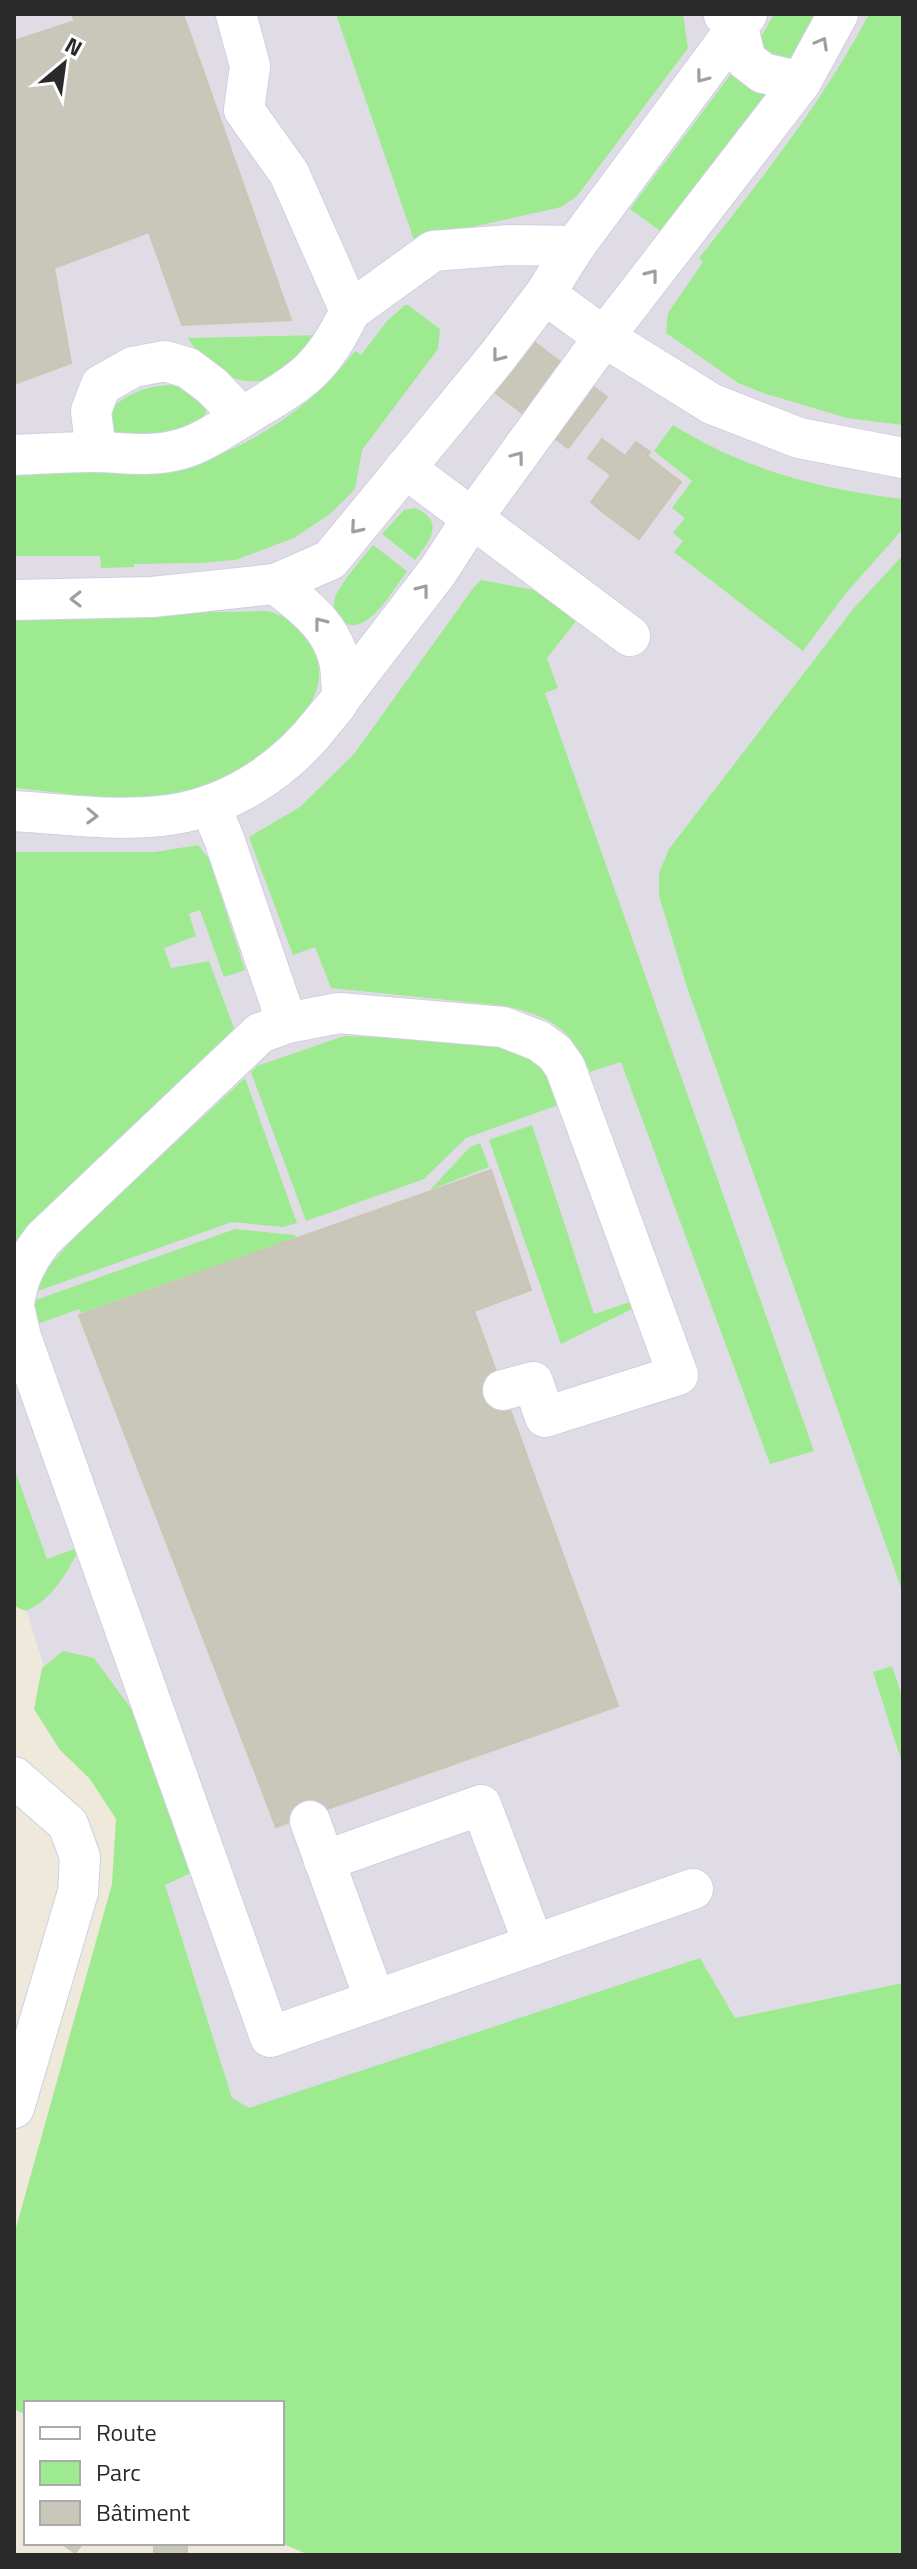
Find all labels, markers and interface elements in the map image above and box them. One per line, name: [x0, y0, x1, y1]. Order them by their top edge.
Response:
north arrow: [24, 24, 104, 104]
text: N: [59, 28, 89, 65]
one-way arrow: [813, 37, 828, 52]
one-way arrow: [697, 69, 711, 83]
one-way arrow: [642, 270, 657, 284]
one-way arrow: [493, 347, 507, 362]
one-way arrow: [508, 451, 523, 466]
one-way arrow: [351, 519, 366, 533]
one-way arrow: [414, 584, 428, 599]
one-way arrow: [69, 590, 82, 608]
one-way arrow: [315, 617, 329, 632]
one-way arrow: [86, 807, 99, 824]
legend: [24, 2401, 284, 2545]
text: Route: [96, 2414, 157, 2450]
text: Parc: [96, 2454, 141, 2490]
text: Bâtiment: [96, 2494, 190, 2530]

